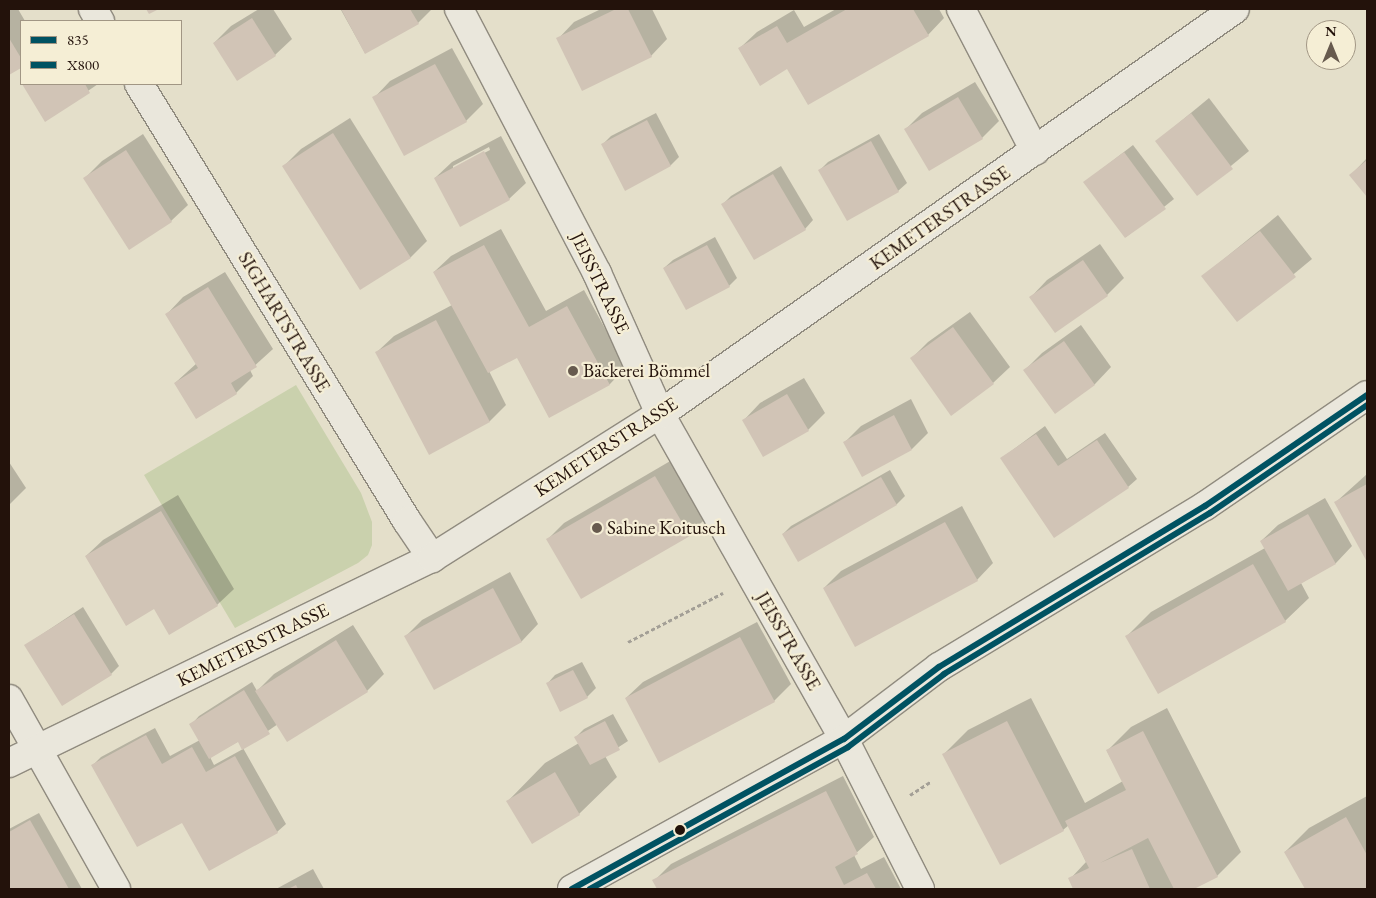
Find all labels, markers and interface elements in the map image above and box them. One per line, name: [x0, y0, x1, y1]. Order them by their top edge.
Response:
legend: [20, 20, 182, 85]
north arrow: [1306, 20, 1356, 70]
text: N: [1325, 22, 1337, 40]
text: 835: [67, 30, 89, 49]
text: X800: [67, 55, 99, 74]
street label: KEMETERSTRASSE: [866, 161, 1014, 275]
street label: JEISSTRASSE: [566, 229, 634, 337]
street label: SIGHARTSTRASSE: [233, 248, 335, 396]
place label: Bäckerei Bömmel: [583, 360, 710, 382]
marker: Bäckerei Bömmel: [567, 365, 579, 377]
street label: KEMETERSTRASSE: [530, 392, 682, 502]
place label: Sabine Koitusch: [607, 517, 726, 539]
marker: Sabine Koitusch: [591, 522, 603, 534]
street label: JEISSTRASSE: [751, 588, 825, 694]
street label: KEMETERSTRASSE: [173, 598, 333, 692]
unlabelled marker: [675, 825, 685, 835]

